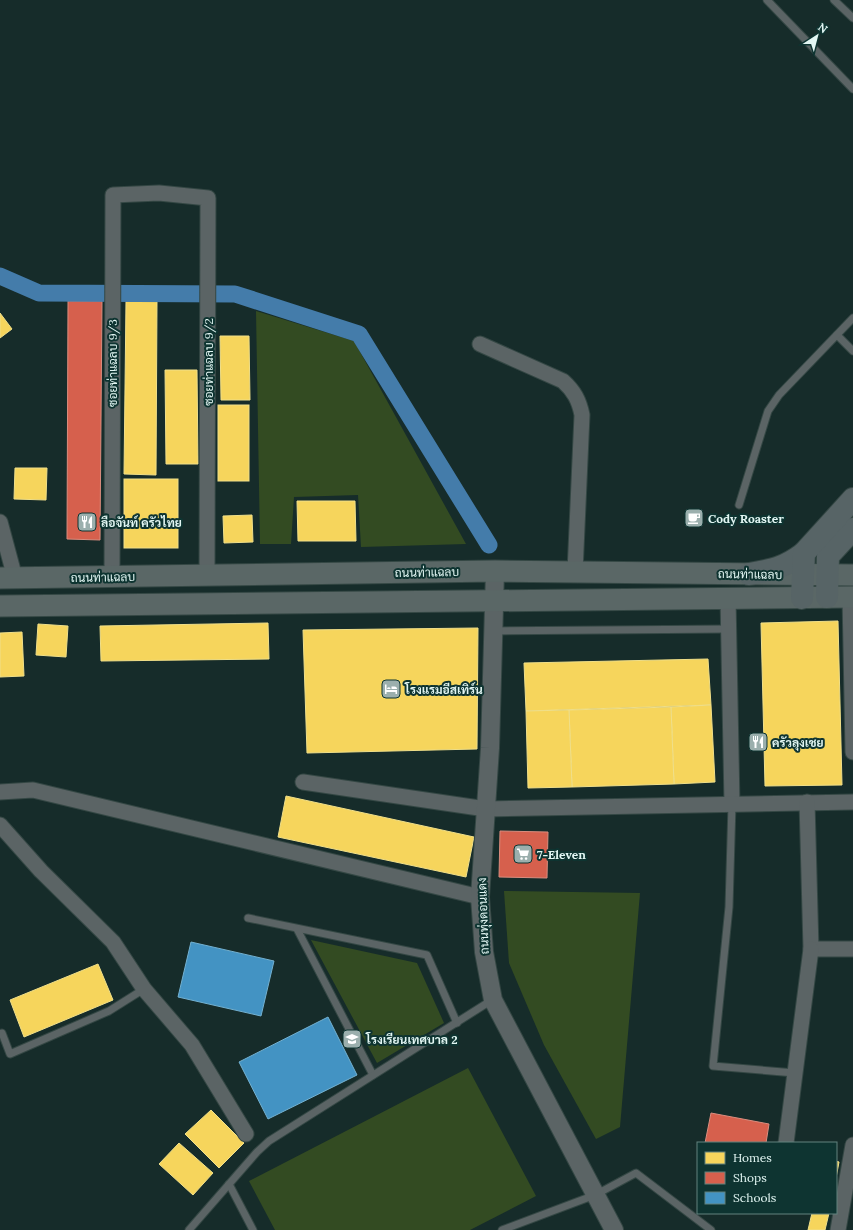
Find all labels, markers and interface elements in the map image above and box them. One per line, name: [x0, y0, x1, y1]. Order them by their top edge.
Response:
north arrow: [797, 16, 837, 56]
text: N: [815, 20, 831, 36]
street label: ซอยท่าแฉลบ 9/2: [201, 318, 217, 406]
street label: ซอยท่าแฉลบ 9/3: [105, 319, 121, 407]
cafe icon: Cody Roaster: [683, 507, 705, 529]
restaurant icon: ลือจันท์ ครัวไทย: [76, 511, 98, 533]
place label: Cody Roaster: [708, 511, 784, 526]
place label: ลือจันท์ ครัวไทย: [101, 515, 182, 530]
street label: ถนนท่าแฉลบ: [395, 564, 459, 580]
street label: ถนนท่าแฉลบ: [718, 566, 782, 582]
street label: ถนนท่าแฉลบ: [71, 569, 135, 585]
hotel icon: โรงแรมอีสเทิร์น: [380, 678, 402, 700]
place label: โรงแรมอีสเทิร์น: [404, 682, 483, 697]
restaurant icon: ครัวลุงเชย: [747, 731, 769, 753]
place label: ครัวลุงเชย: [772, 735, 824, 751]
supermarket icon: 7-Eleven: [512, 843, 534, 865]
place label: 7-Eleven: [537, 847, 586, 862]
street label: ถนนทุ่งดอนแดง: [474, 877, 494, 955]
school or university icon: โรงเรียนเทศบาล 2: [341, 1028, 363, 1050]
place label: โรงเรียนเทศบาล 2: [365, 1032, 458, 1047]
legend: [697, 1142, 837, 1214]
text: Homes: [733, 1150, 772, 1165]
text: Shops: [733, 1170, 767, 1185]
text: Schools: [733, 1190, 777, 1205]

